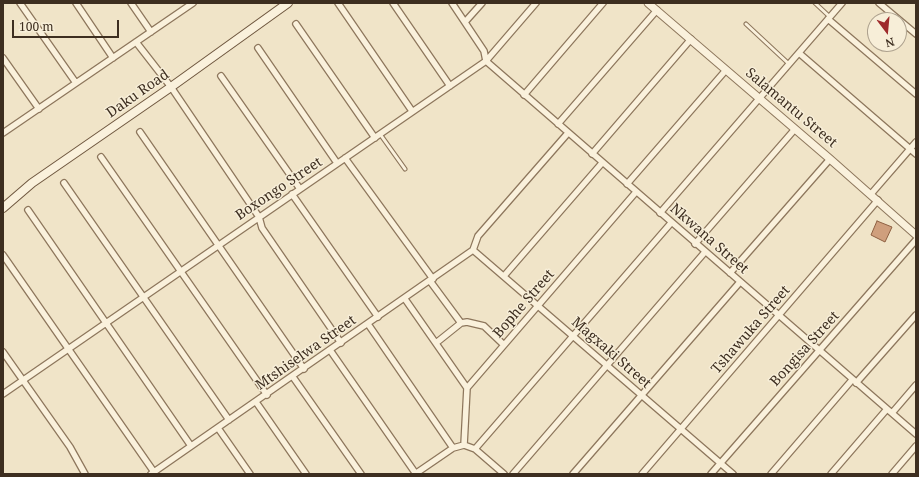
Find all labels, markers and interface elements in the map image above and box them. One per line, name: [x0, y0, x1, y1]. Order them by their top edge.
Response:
scale bar: [14, 12, 121, 38]
north arrow: [867, 12, 907, 52]
text: 100 m: [19, 18, 54, 35]
text: N: [884, 35, 896, 51]
street label: Salamantu Street: [742, 65, 840, 151]
street label: Daku Road: [103, 66, 173, 122]
street label: Boxongo Street: [233, 154, 325, 224]
street label: Nkwana Street: [666, 200, 752, 278]
street label: Bophe Street: [490, 266, 558, 342]
street label: Tshawuka Street: [708, 282, 794, 378]
street label: Bongisa Street: [767, 308, 843, 390]
street label: Mtshiselwa Street: [253, 312, 359, 394]
street label: Magxaki Street: [568, 314, 654, 392]

